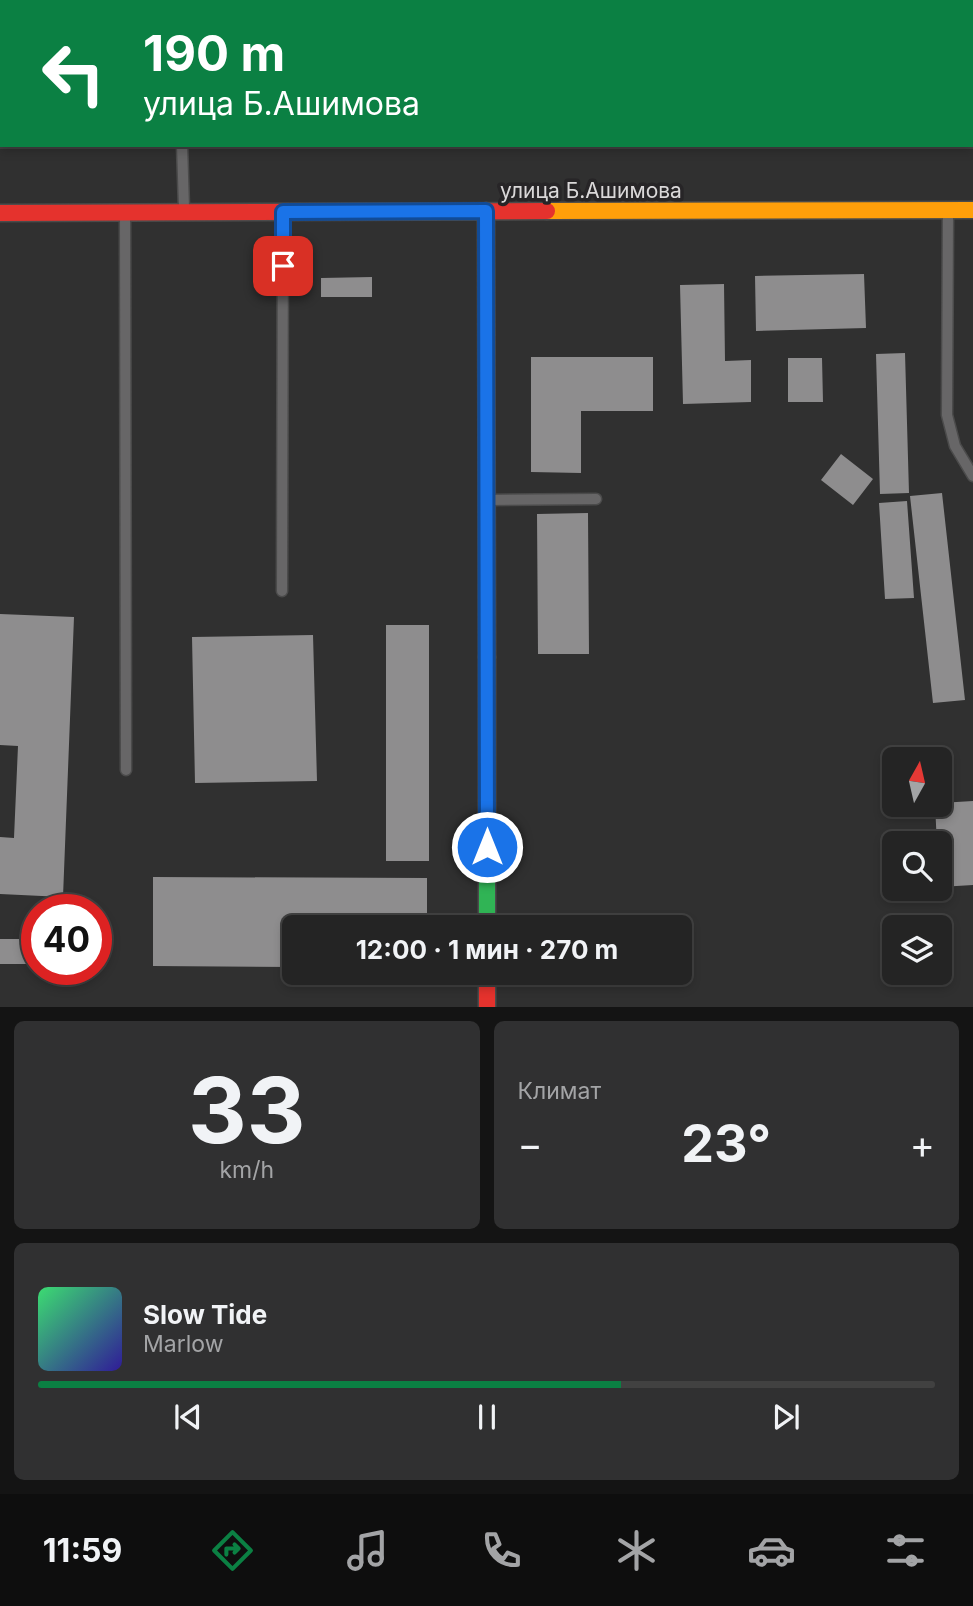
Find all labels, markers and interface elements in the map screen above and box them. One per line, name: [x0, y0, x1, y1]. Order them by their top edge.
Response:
text: 190 m: [143, 24, 285, 83]
icon: left: [28, 28, 119, 119]
text: улица Б.Ашимова: [143, 84, 420, 123]
street label: улица Б.Ашимова: [500, 178, 682, 203]
pin: [253, 236, 313, 296]
icon: arrive: [264, 247, 302, 285]
north arrow: [882, 747, 952, 817]
map controls: [882, 747, 952, 985]
position arrow: [450, 810, 524, 884]
button: search: [882, 831, 952, 901]
speed limit sign: 40: [21, 894, 112, 985]
button: layers: [882, 915, 952, 985]
text: 12:00 · 1 мин · 270 m: [356, 934, 618, 965]
text: 33: [188, 1055, 305, 1165]
text: Климат: [518, 1077, 601, 1105]
text: 23°: [681, 1112, 771, 1175]
text: −: [518, 1121, 543, 1167]
text: +: [910, 1121, 935, 1167]
text: km/h: [219, 1156, 274, 1184]
text: Slow Tide: [143, 1299, 267, 1330]
text: Marlow: [143, 1330, 223, 1358]
icon: previous: [169, 1398, 207, 1436]
icon: pause: [468, 1398, 506, 1436]
icon: next: [767, 1398, 805, 1436]
icon: directions: [208, 1526, 257, 1575]
icon: music: [343, 1526, 392, 1575]
icon: phone: [477, 1526, 526, 1575]
icon: climate: [612, 1526, 661, 1575]
icon: car: [747, 1526, 796, 1575]
icon: filters: [881, 1526, 930, 1575]
text: 11:59: [43, 1531, 122, 1570]

